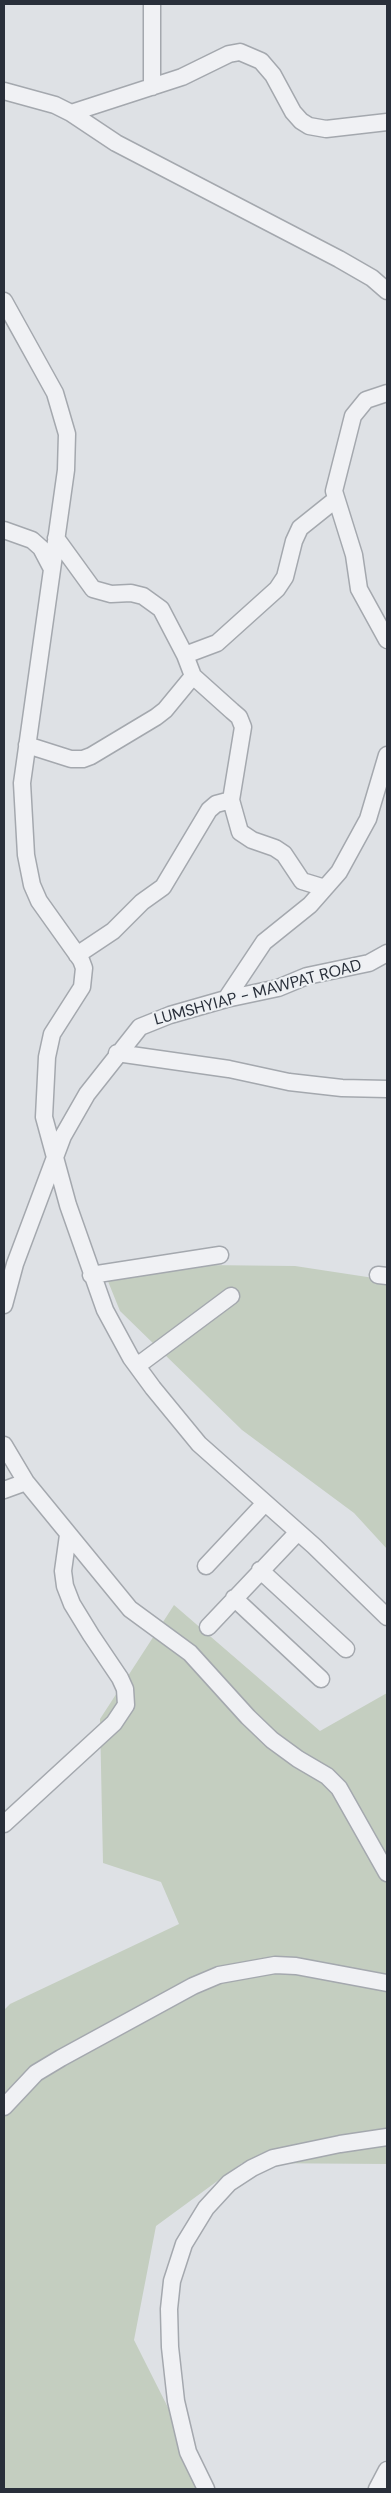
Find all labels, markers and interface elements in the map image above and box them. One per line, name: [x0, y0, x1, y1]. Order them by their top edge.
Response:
street label: LUMSHYIAP - MAWPAT ROAD: [152, 956, 364, 1030]

